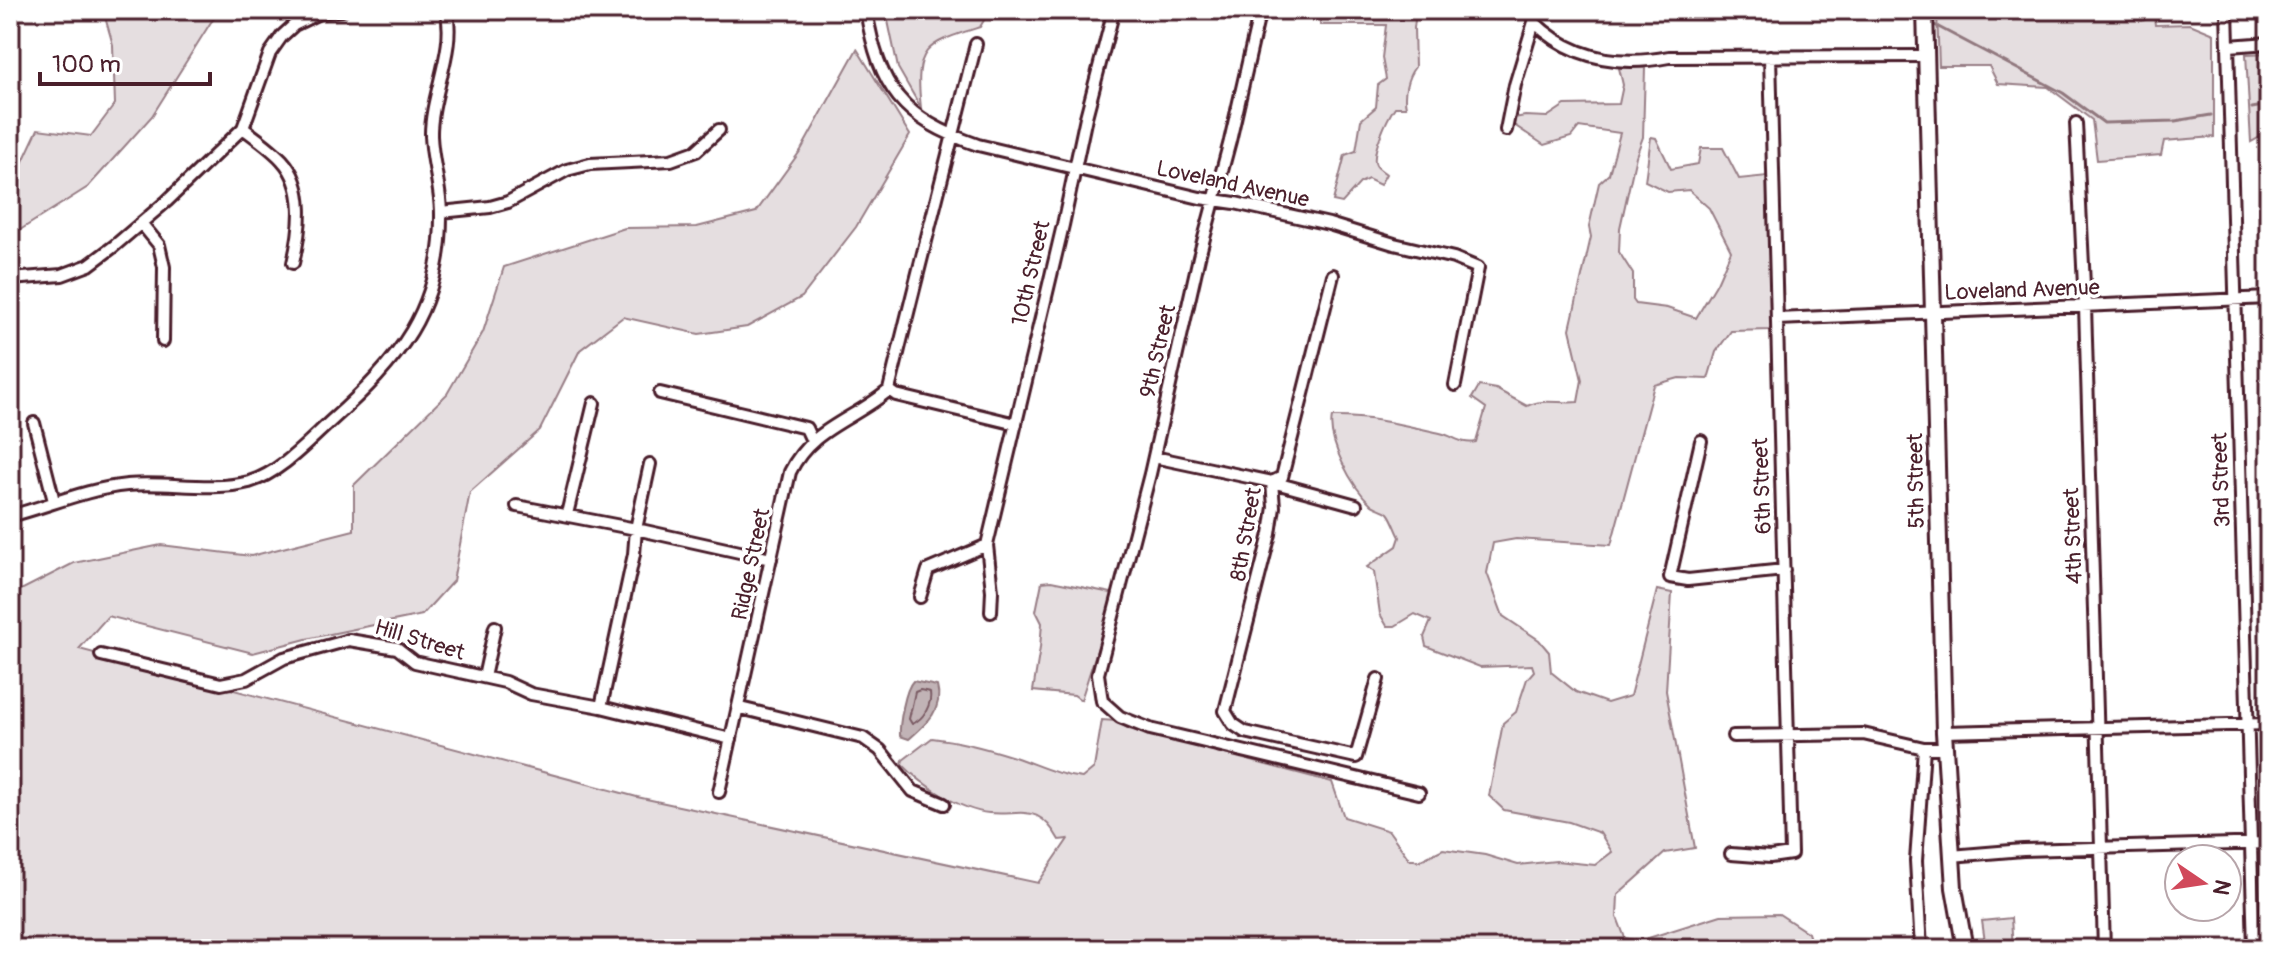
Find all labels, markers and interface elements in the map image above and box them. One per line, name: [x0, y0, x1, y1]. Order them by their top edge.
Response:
scale bar: [40, 36, 210, 86]
text: 100 m: [52, 50, 121, 79]
street label: Loveland Avenue: [1154, 154, 1312, 214]
street label: 10th Street: [1005, 218, 1057, 329]
street label: Loveland Avenue: [1944, 273, 2100, 307]
street label: 9th Street: [1134, 302, 1182, 401]
street label: 3rd Street: [2205, 432, 2237, 528]
street label: 5th Street: [1901, 433, 1931, 529]
street label: 6th Street: [1746, 437, 1778, 535]
street label: 8th Street: [1224, 485, 1268, 583]
street label: 4th Street: [2057, 487, 2089, 585]
street label: Ridge Street: [725, 506, 777, 623]
street label: Hill Street: [371, 613, 468, 667]
north arrow: [2163, 843, 2243, 923]
text: N: [2206, 877, 2237, 898]

